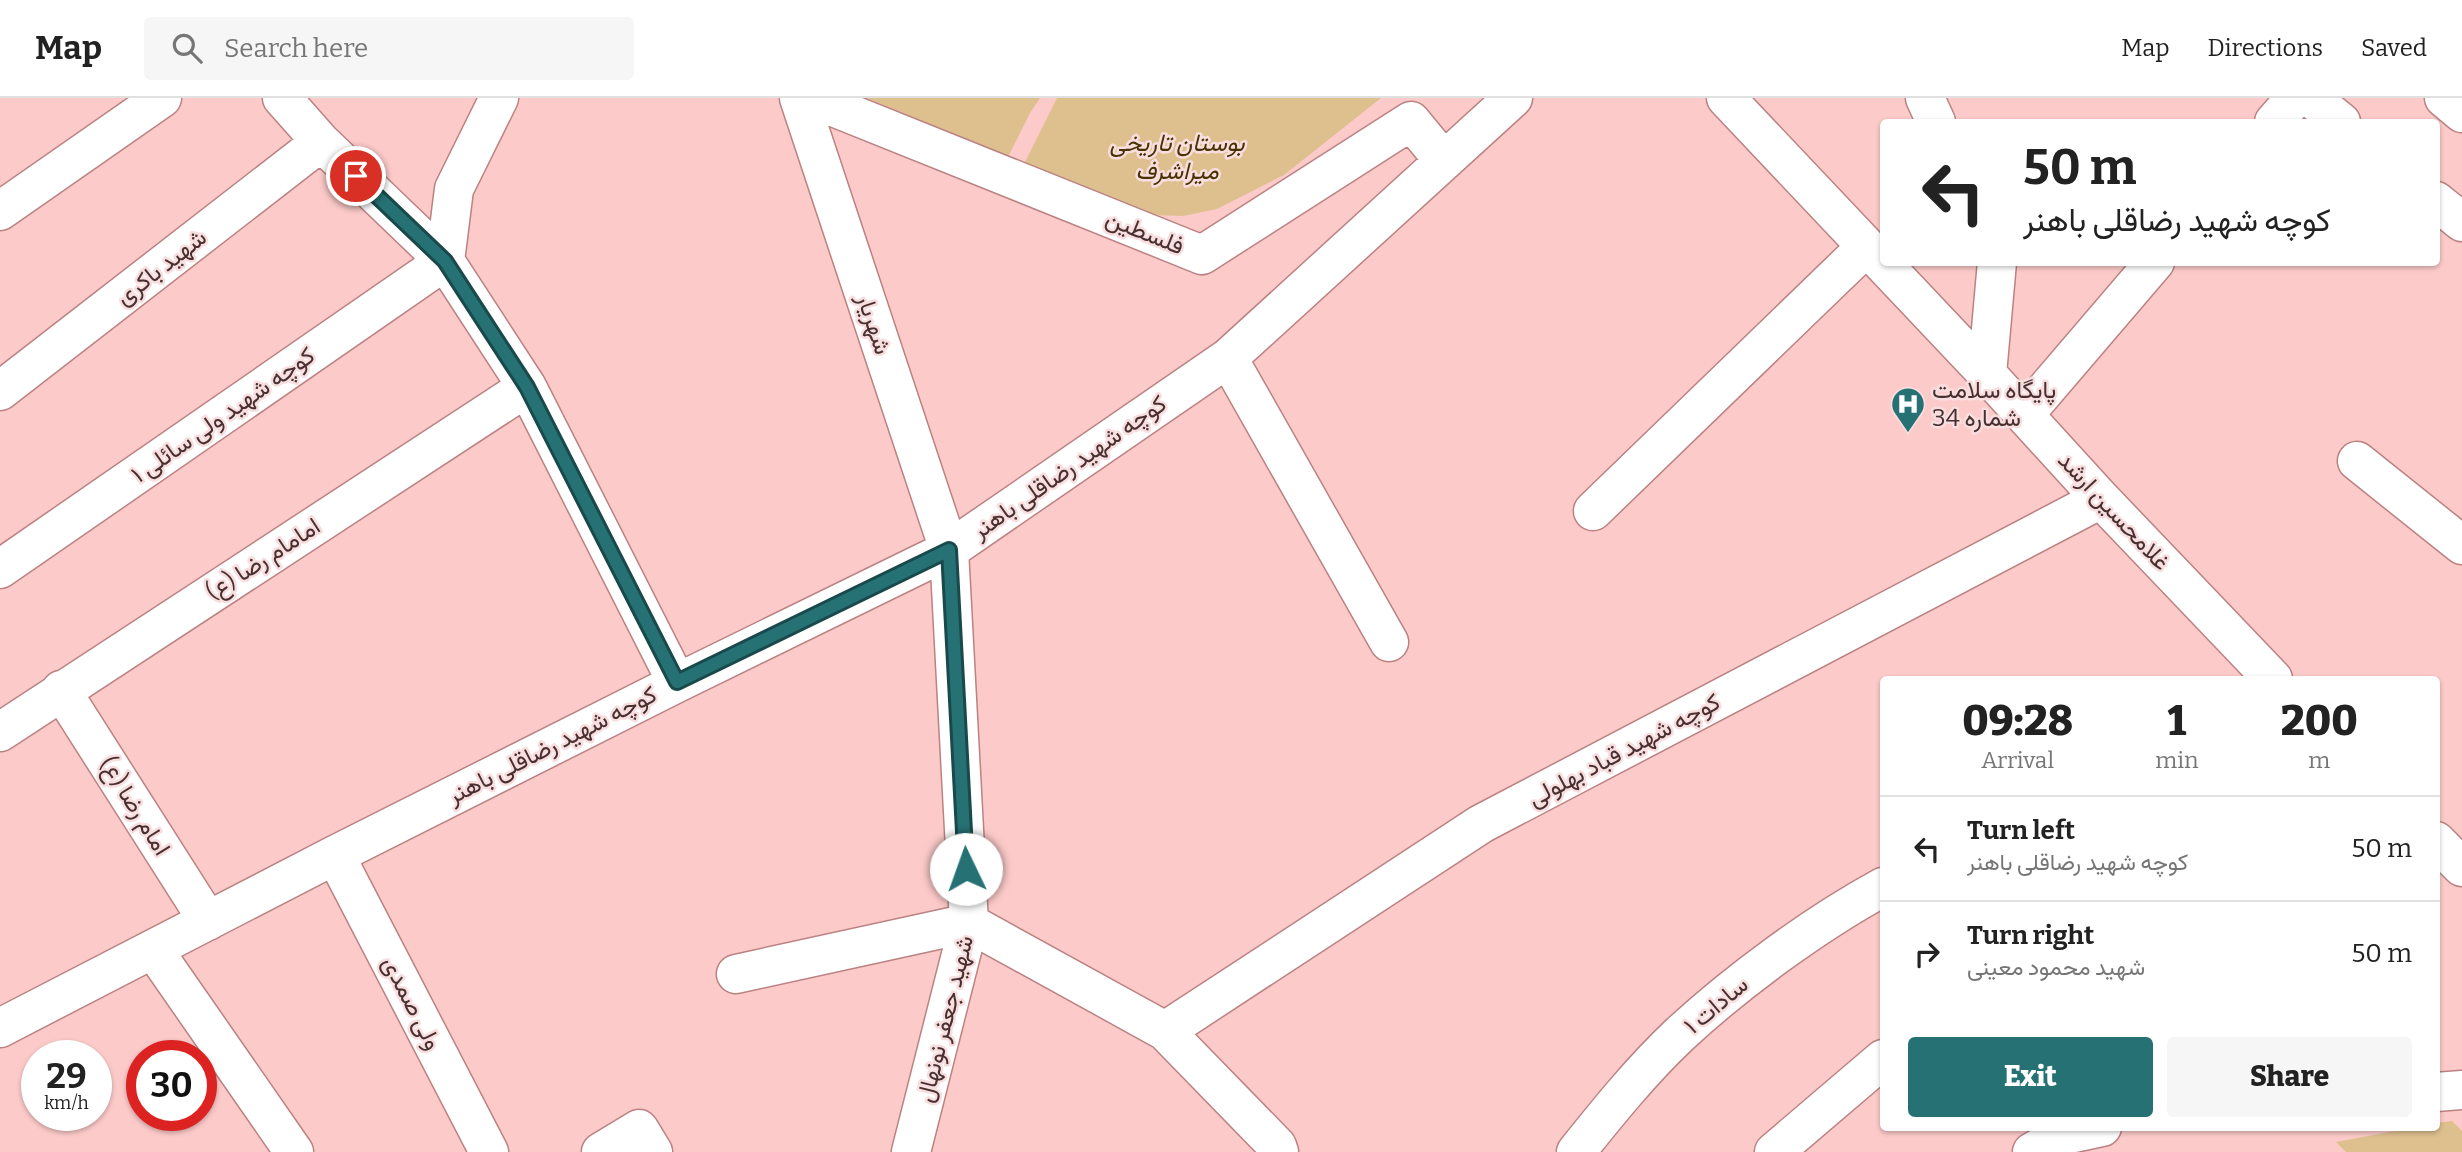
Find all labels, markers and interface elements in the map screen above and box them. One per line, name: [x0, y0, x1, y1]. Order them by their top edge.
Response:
search box: [144, 17, 634, 80]
text: Map: [35, 28, 102, 68]
icon: search: [168, 29, 206, 67]
text: Search here: [224, 33, 368, 64]
text: Map: [2121, 34, 2170, 62]
text: Directions: [2208, 34, 2323, 62]
text: Saved: [2361, 34, 2427, 62]
park label: بوستان تاریخی میراشرف: [1110, 129, 1245, 186]
text: 50 m: [2023, 138, 2136, 197]
pin: [326, 146, 386, 206]
icon: left: [1908, 147, 1999, 238]
icon: arrive: [337, 157, 375, 195]
text: کوچه شهید رضاقلی باهنر: [2023, 201, 2331, 239]
street label: فلسطین: [1102, 204, 1188, 260]
street label: شهید باکری: [110, 223, 213, 312]
street label: شهریار: [850, 289, 897, 358]
street label: کوچه شهید ولی سائلی ۱: [126, 341, 321, 490]
place label: پایگاه سلامت شماره 34: [1932, 376, 2056, 433]
hospital icon: پایگاه سلامت شماره 34: [1889, 385, 1927, 434]
street label: کوچه شهید رضاقلی باهنر: [966, 389, 1173, 547]
street label: غلامحسین ارشد: [2051, 446, 2176, 577]
street label: امامام رضا (ع): [201, 512, 326, 608]
street label: کوچه شهید رضاقلی باهنر: [442, 680, 662, 812]
street label: کوچه شهید قباد بهلولی: [1523, 688, 1726, 814]
text: 09:28: [1962, 696, 2073, 746]
text: 1: [2168, 696, 2186, 746]
text: 200: [2281, 696, 2358, 746]
text: Arrival: [1981, 746, 2054, 774]
text: min: [2155, 746, 2199, 774]
text: m: [2308, 746, 2330, 774]
street label: امام رضا (ع): [92, 752, 176, 861]
text: Turn left: [1967, 815, 2075, 846]
icon: left: [1908, 830, 1946, 868]
position arrow: [929, 832, 1003, 906]
text: 50 m: [2351, 833, 2412, 864]
text: کوچه شهید رضاقلی باهنر: [1967, 848, 2188, 876]
text: Turn right: [1967, 920, 2094, 951]
street label: شهید جعفر نونهال: [911, 933, 980, 1106]
icon: right: [1908, 935, 1946, 973]
text: 50 m: [2351, 938, 2412, 969]
street label: ولی صمدی: [376, 951, 448, 1055]
text: شهید محمود معینی: [1967, 953, 2145, 981]
street label: سادات ۱: [1678, 970, 1754, 1040]
button: Exit: [1908, 1037, 2153, 1117]
button: Share: [2167, 1037, 2412, 1117]
speed limit sign: 30: [126, 1040, 217, 1131]
text: 29: [46, 1055, 87, 1097]
text: km/h: [44, 1092, 89, 1114]

